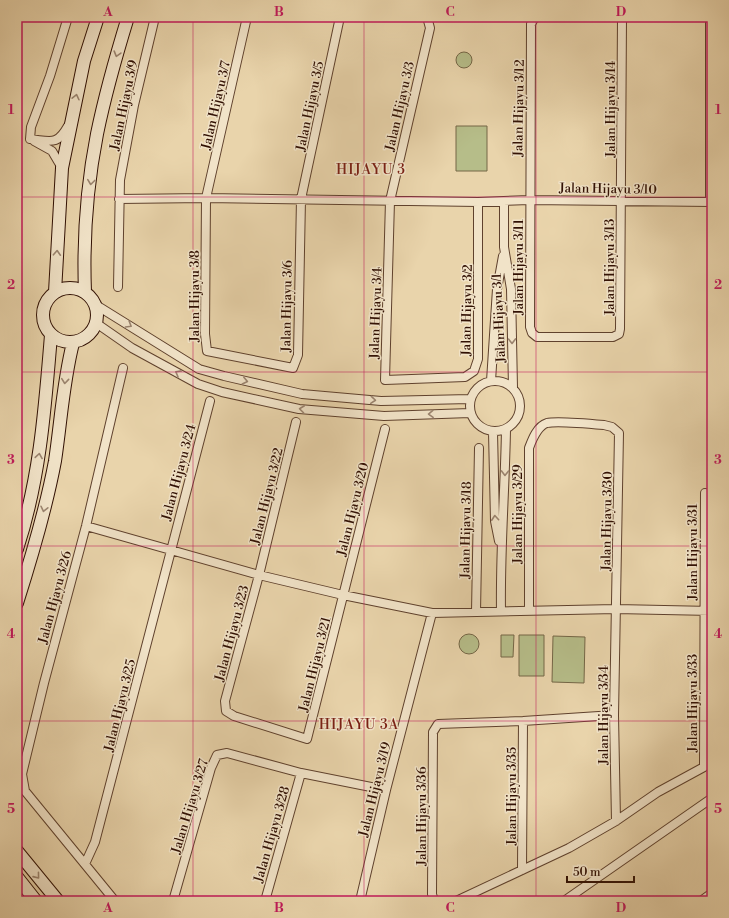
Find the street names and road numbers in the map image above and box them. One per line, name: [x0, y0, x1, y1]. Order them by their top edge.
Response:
street label: Jalan Hijayu 3/9: [106, 58, 141, 153]
street label: Jalan Hijayu 3/7: [198, 59, 234, 152]
street label: Jalan Hijayu 3/12: [510, 59, 528, 158]
street label: Jalan Hijayu 3/5: [292, 60, 327, 154]
street label: Jalan Hijayu 3/3: [382, 60, 418, 154]
street label: Jalan Hijayu 3/14: [603, 60, 619, 159]
street label: Jalan Hijayu 3/10: [558, 180, 657, 198]
street label: Jalan Hijayu 3/11: [511, 219, 527, 316]
street label: Jalan Hijayu 3/13: [602, 219, 618, 316]
street label: Jalan Hijayu 3/8: [187, 250, 203, 343]
street label: Jalan Hijayu 3/6: [278, 260, 296, 353]
street label: Jalan Hijayu 3/2: [458, 264, 476, 357]
street label: Jalan Hijayu 3/4: [366, 267, 386, 360]
street label: Jalan Hijayu 3/1: [489, 272, 509, 364]
street label: Jalan Hijayu 3/24: [158, 422, 200, 523]
street label: Jalan Hijayu 3/22: [247, 446, 287, 547]
street label: Jalan Hjayu 3/20: [333, 460, 372, 559]
street label: Jalan Hijayu 3/29: [510, 464, 526, 565]
street label: Jalan Hijayu 3/30: [598, 471, 616, 572]
street label: Jalan Hijayu 3/18: [457, 481, 475, 580]
street label: Jalan Hijayu 3/31: [685, 503, 701, 601]
street label: Jalan Hjayu 3/26: [35, 549, 75, 646]
street label: Jalan Hijayu 3/23: [211, 583, 252, 684]
street label: Jalan Hijayu 3/21: [295, 615, 335, 714]
street label: Jalan Hijayu 3/33: [685, 654, 701, 753]
street label: Jalan Hjayu 3/25: [101, 657, 139, 754]
street label: Jalan Hijayu 3/34: [596, 665, 612, 766]
street label: Jalan Hijayu 3/19: [355, 740, 395, 839]
street label: Jalan Hijayu 3/35: [504, 747, 520, 846]
street label: Jalan Hijayu 3/27: [168, 757, 212, 857]
street label: Jalan Hijayu 3/36: [414, 766, 430, 867]
street label: Jalan Hijayu 3/28: [250, 784, 293, 885]

